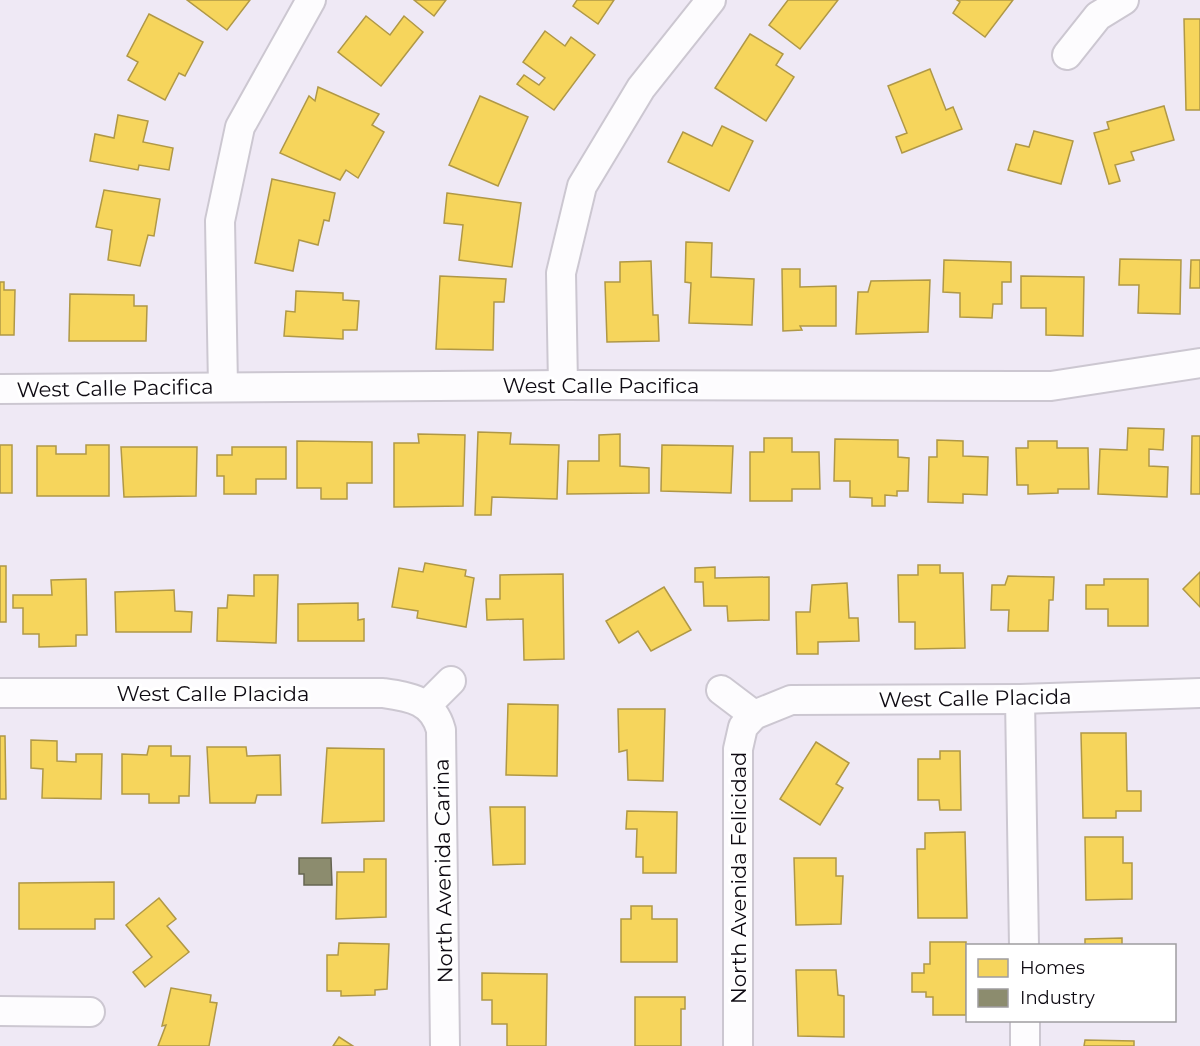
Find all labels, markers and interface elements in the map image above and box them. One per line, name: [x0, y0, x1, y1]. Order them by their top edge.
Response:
street label: West Calle Pacifica: [502, 373, 700, 398]
street label: West Calle Pacifica: [16, 374, 214, 402]
street label: West Calle Placida: [117, 681, 309, 706]
street label: West Calle Placida: [878, 684, 1072, 712]
street label: North Avenida Felicidad: [726, 752, 751, 1004]
street label: North Avenida Carina: [429, 758, 457, 984]
legend: [966, 944, 1176, 1022]
text: Homes: [1020, 957, 1085, 979]
text: Industry: [1020, 987, 1095, 1009]

